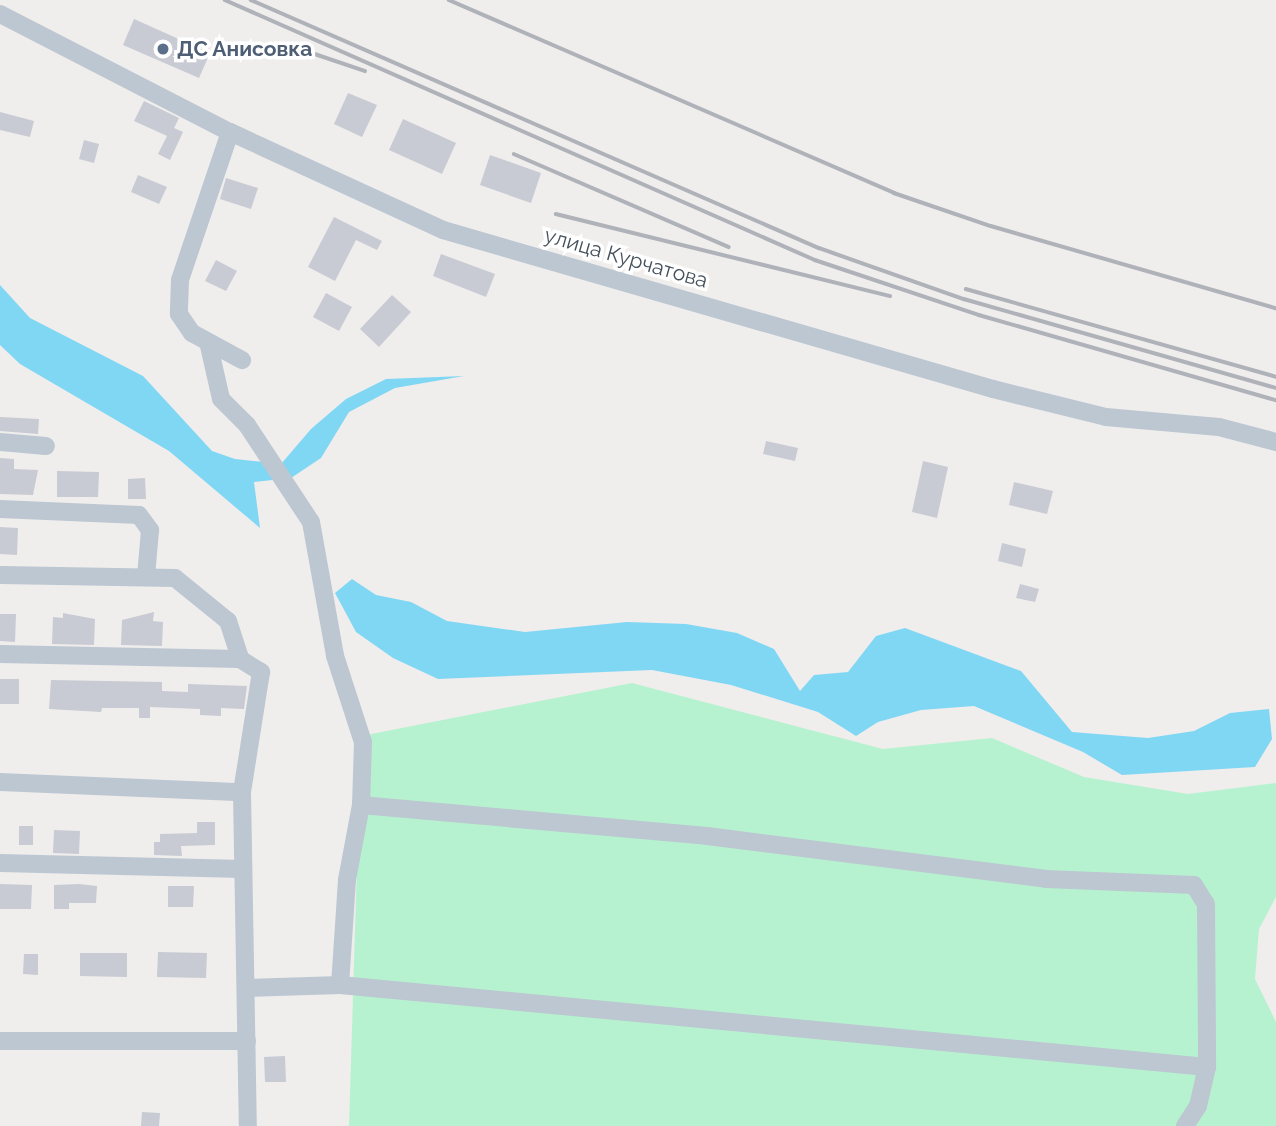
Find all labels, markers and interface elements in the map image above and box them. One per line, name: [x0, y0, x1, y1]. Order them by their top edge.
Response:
place label: ДС Анисовка: [177, 36, 313, 62]
marker: ДС Анисовка: [155, 41, 171, 57]
street label: улица Курчатова: [541, 223, 711, 293]

